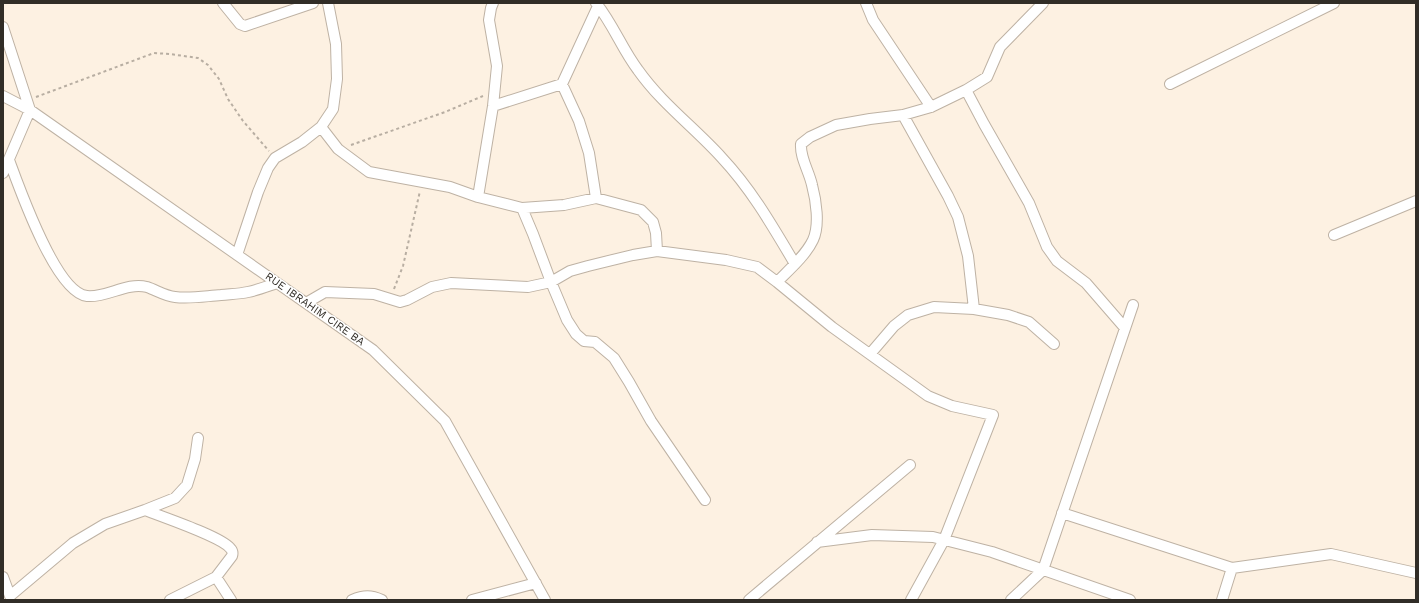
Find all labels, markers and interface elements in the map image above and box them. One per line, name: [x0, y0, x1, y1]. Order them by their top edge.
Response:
street label: RUE IBRAHIM CIRE BA: [263, 270, 367, 348]

